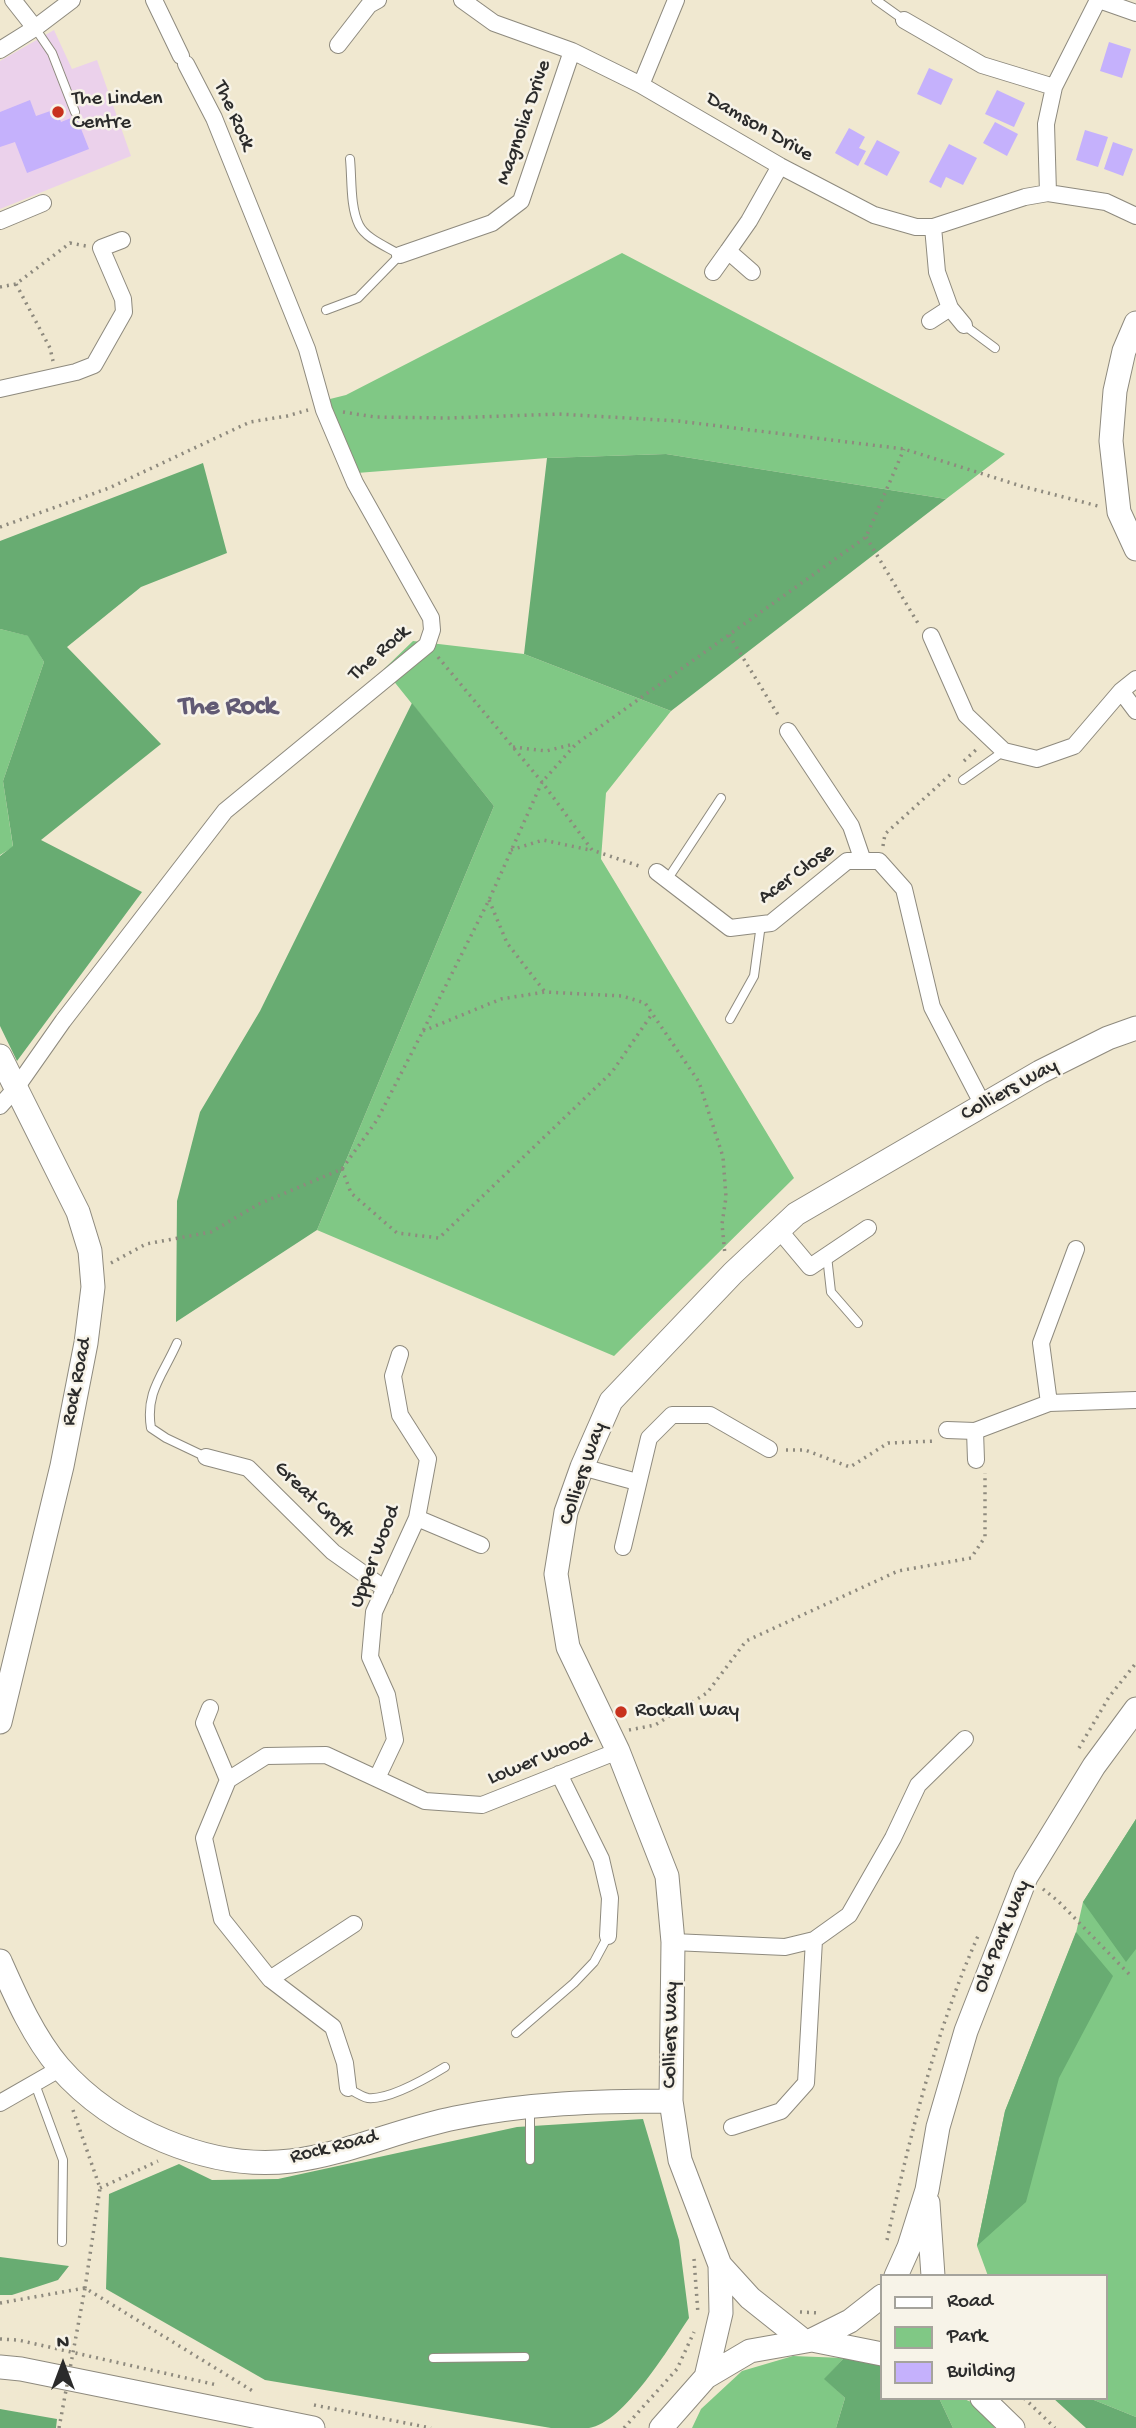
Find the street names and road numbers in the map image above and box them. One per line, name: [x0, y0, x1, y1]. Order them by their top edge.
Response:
street label: Magnolia Drive: [492, 57, 558, 189]
street label: The Rock: [207, 77, 259, 155]
street label: Damson Drive: [701, 87, 817, 169]
street label: The Rock: [344, 620, 416, 688]
street label: Acer Close: [754, 839, 840, 911]
street label: Colliers Way: [957, 1054, 1063, 1128]
street label: Rock Road: [57, 1336, 99, 1428]
street label: Colliers Way: [555, 1419, 613, 1529]
street label: Great Croft: [268, 1457, 358, 1545]
street label: Upper Wood: [345, 1502, 407, 1612]
street label: Lower Wood: [484, 1728, 596, 1792]
street label: Old Park Way: [969, 1877, 1037, 1997]
street label: Colliers Way: [658, 1981, 686, 2089]
street label: Rock Road: [288, 2125, 380, 2171]

